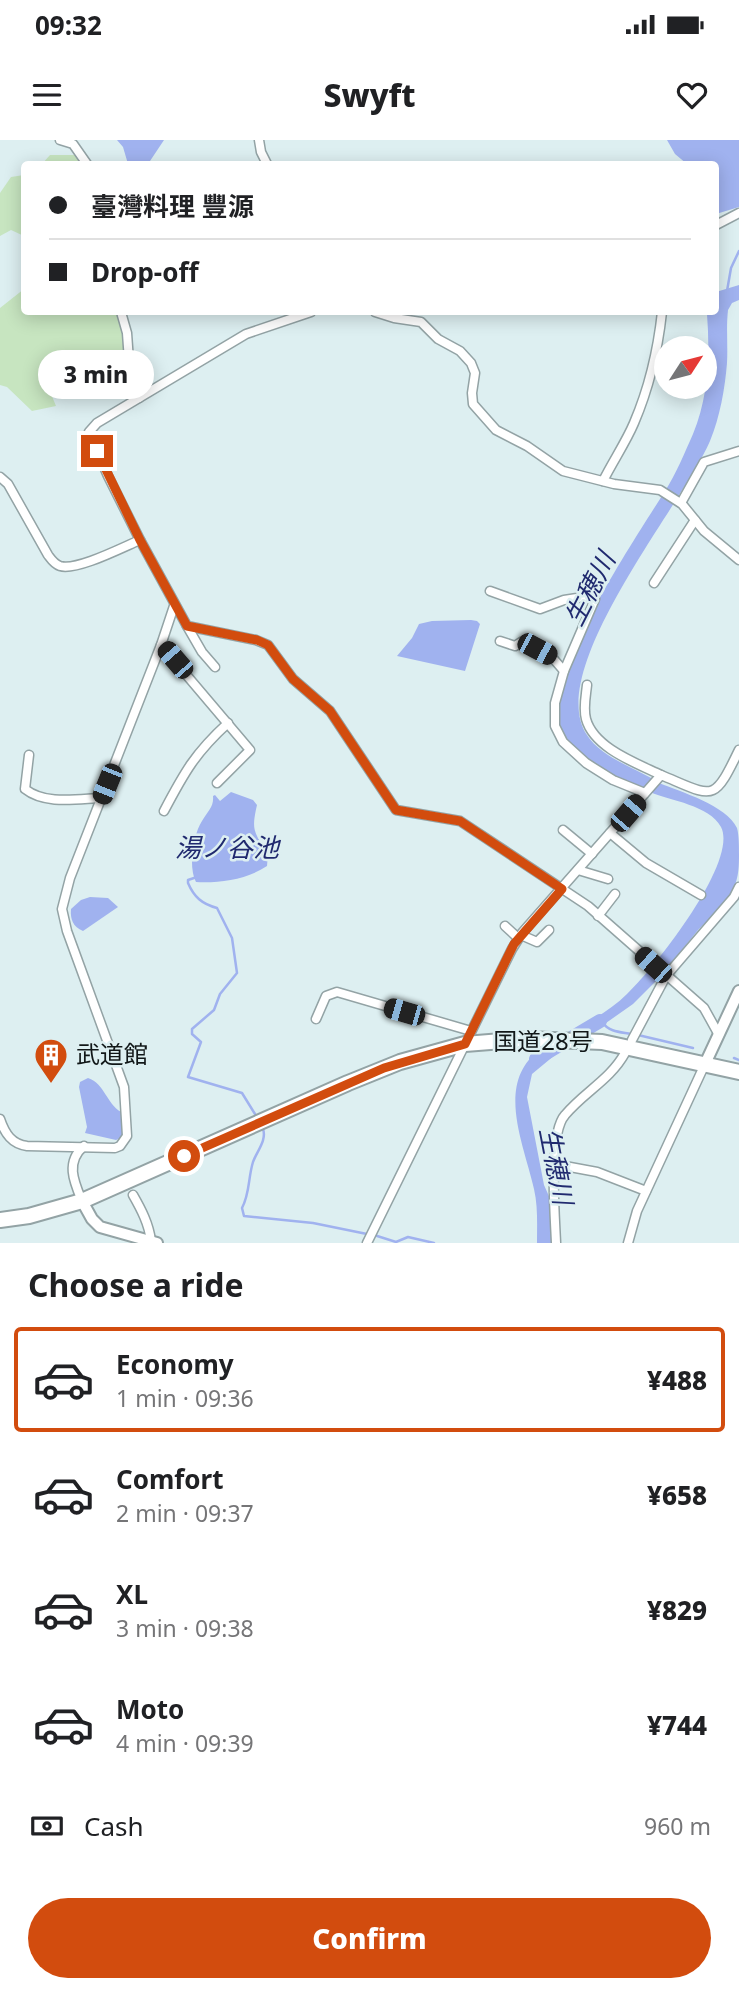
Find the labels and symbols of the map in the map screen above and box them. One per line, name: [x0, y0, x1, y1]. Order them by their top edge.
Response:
north arrow: [654, 336, 718, 399]
callout: 3 min: [39, 350, 155, 398]
route end: [81, 435, 113, 467]
water label: 生穂川: [555, 543, 624, 631]
car: [514, 630, 561, 668]
car: [154, 637, 197, 683]
car: [90, 761, 125, 807]
car: [607, 790, 650, 836]
water label: 湯ノ谷池: [175, 829, 282, 865]
car: [631, 943, 676, 987]
car: [381, 996, 428, 1028]
street label: 国道28号: [493, 1024, 593, 1057]
building icon: 武道館: [32, 1036, 70, 1085]
place label: 武道館: [76, 1037, 148, 1070]
water label: 生穂川: [532, 1124, 583, 1210]
route start: [168, 1140, 200, 1172]

